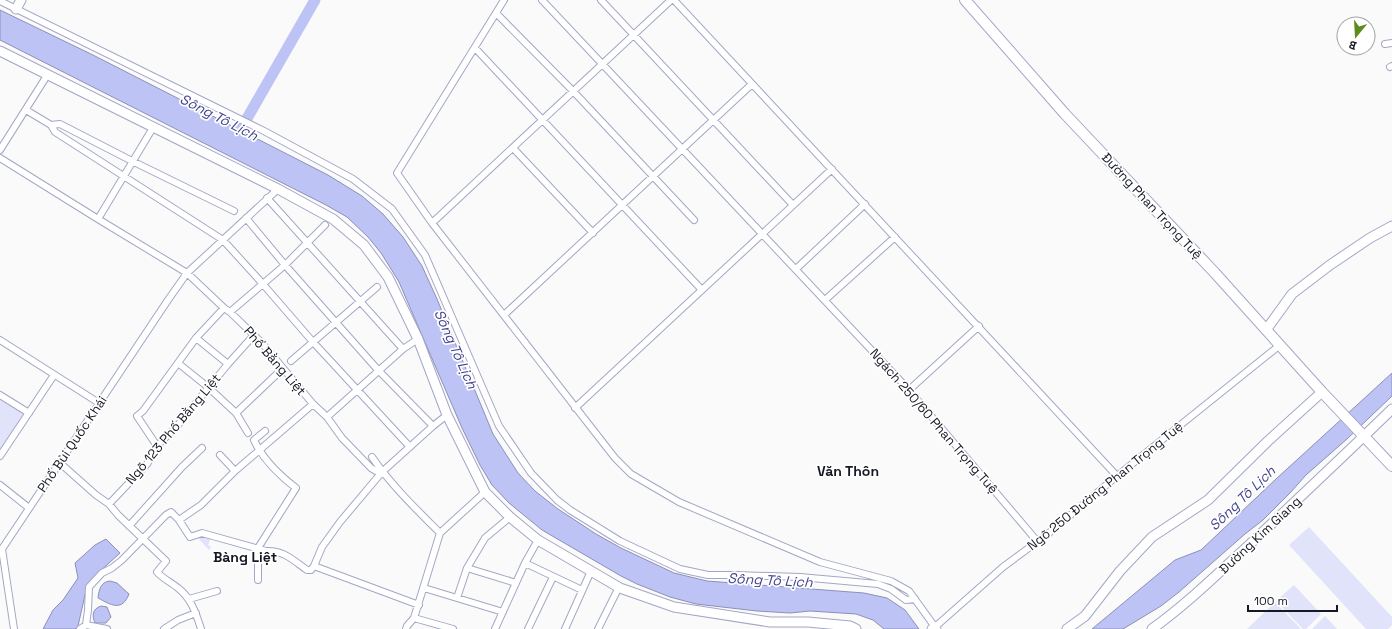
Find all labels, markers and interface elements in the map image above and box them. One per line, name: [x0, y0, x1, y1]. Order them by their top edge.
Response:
north arrow: [1336, 16, 1376, 56]
text: B: [1347, 38, 1359, 53]
water label: Sông Tô Lịch: [177, 90, 261, 145]
street label: Đường Phan Trọng Tuệ: [1098, 149, 1206, 263]
water label: Sông Tô Lịch: [430, 306, 482, 392]
street label: Phố Bằng Liệt: [240, 323, 310, 399]
street label: Ngách 250/60 Phan Trọng Tuệ: [866, 345, 1002, 497]
street label: Ngõ 123 Phố Bằng Liệt: [122, 370, 224, 488]
street label: Phố Bùi Quốc Khái: [33, 393, 111, 495]
street label: Ngõ 250 Đường Phan Trọng Tuệ: [1024, 418, 1186, 554]
district label: Văn Thôn: [817, 462, 879, 480]
water label: Sông Tô Lịch: [1205, 462, 1279, 534]
street label: Đường Kim Giang: [1215, 493, 1305, 577]
district label: Bàng Liệt: [213, 548, 277, 566]
water label: Sông Tô Lịch: [727, 569, 813, 591]
scale bar: [1248, 587, 1337, 613]
text: 100 m: [1254, 593, 1288, 609]

